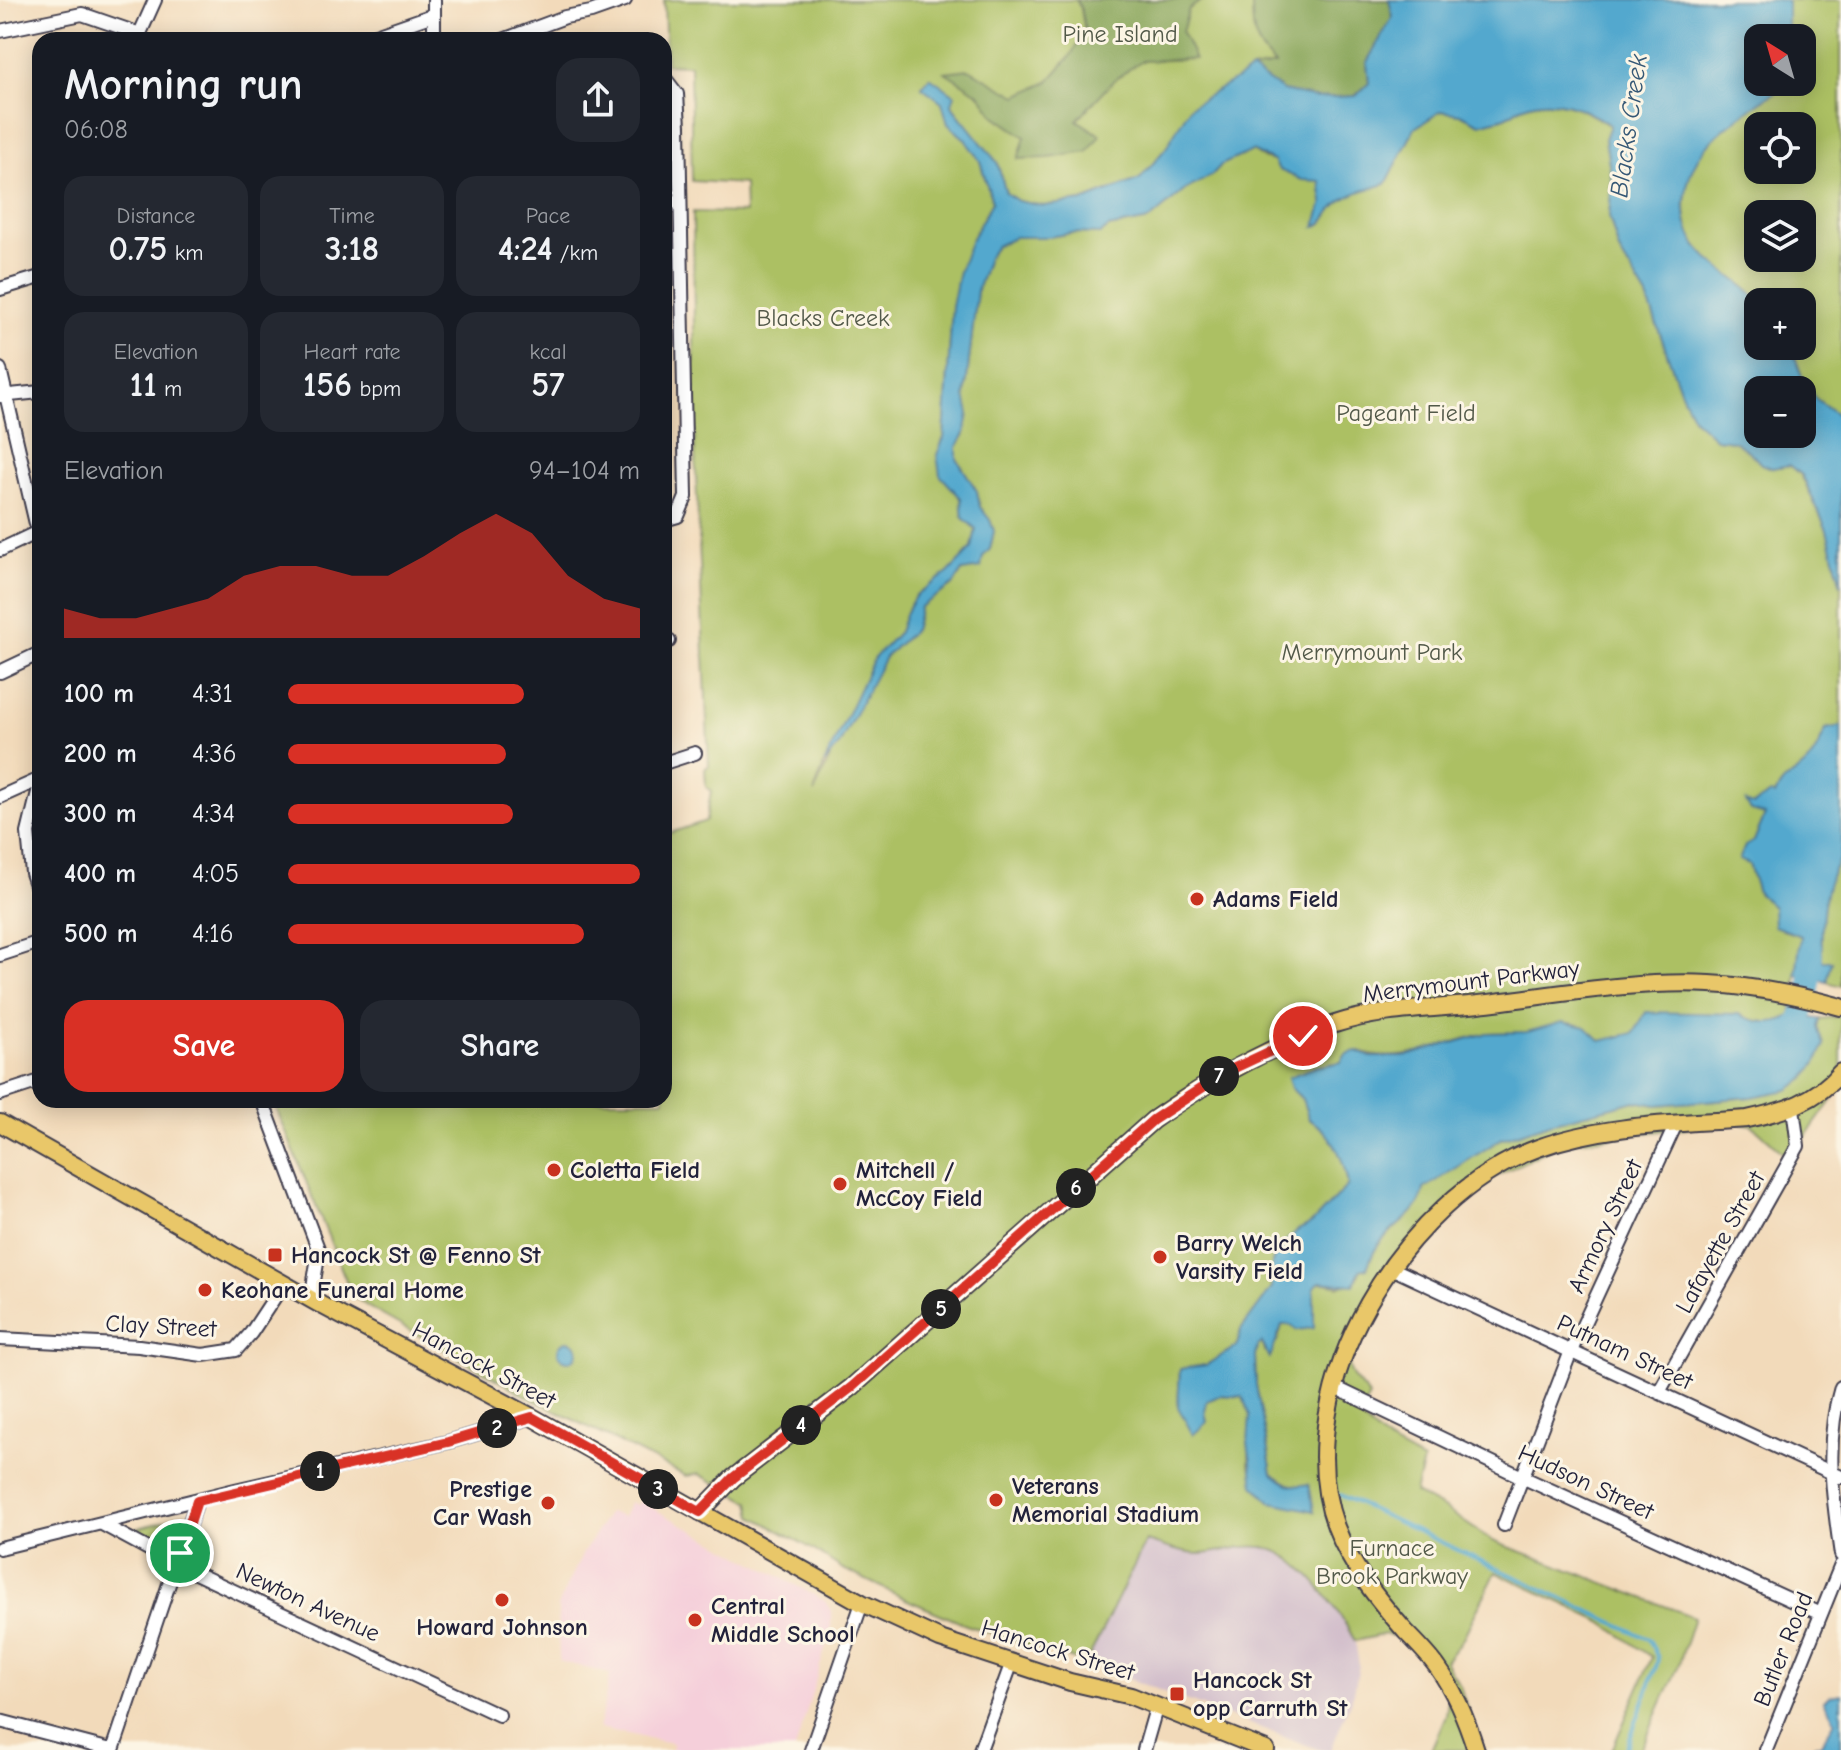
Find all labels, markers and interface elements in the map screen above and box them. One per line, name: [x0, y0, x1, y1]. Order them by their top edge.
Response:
park label: Pine Island: [1062, 20, 1178, 48]
north arrow: [1744, 24, 1816, 96]
map controls: [1744, 24, 1816, 448]
water label: Blacks Creek: [1604, 52, 1654, 199]
button: share: [556, 58, 640, 142]
text: Morning run: [64, 59, 303, 110]
button: locate: [1744, 112, 1816, 184]
text: 06:08: [64, 115, 128, 145]
button: layers: [1744, 200, 1816, 272]
text: Distance: [117, 203, 195, 229]
text: Time: [329, 203, 375, 229]
text: Pace: [526, 203, 570, 229]
text: 0.75: [108, 229, 167, 269]
text: 3:18: [325, 229, 379, 269]
text: 4:24: [498, 229, 553, 269]
text: km: [167, 240, 204, 266]
text: /km: [553, 240, 598, 266]
button: +: [1744, 288, 1816, 360]
park label: Blacks Creek: [756, 304, 890, 332]
text: Elevation: [114, 339, 198, 365]
text: Heart rate: [304, 339, 401, 365]
text: kcal: [530, 339, 566, 365]
text: 11: [130, 365, 157, 405]
text: 156: [303, 365, 352, 405]
text: 57: [531, 365, 565, 405]
text: m: [157, 376, 182, 402]
text: bpm: [352, 376, 401, 402]
button: −: [1744, 376, 1816, 448]
park label: Pageant Field: [1336, 399, 1476, 427]
text: Elevation: [64, 456, 164, 486]
text: 94–104 m: [529, 456, 640, 486]
park label: Merrymount Park: [1282, 638, 1463, 666]
text: 100 m: [64, 679, 134, 709]
text: 4:31: [192, 679, 233, 709]
text: 200 m: [64, 739, 137, 769]
text: 4:36: [192, 739, 237, 769]
text: 300 m: [64, 799, 137, 829]
text: 4:34: [192, 799, 235, 829]
text: 400 m: [64, 859, 136, 889]
text: 4:05: [192, 859, 239, 889]
place label: Adams Field: [1213, 885, 1339, 913]
marker: Adams Field: [1188, 890, 1206, 908]
text: 500 m: [64, 919, 138, 949]
text: 4:16: [192, 919, 234, 949]
street label: Merrymount Parkway: [1361, 954, 1581, 1008]
button: Save: [64, 1000, 344, 1092]
button: Share: [360, 1000, 640, 1092]
pin: [1269, 1002, 1337, 1070]
icon: check: [1281, 1014, 1325, 1058]
pin: 7: [1199, 1056, 1239, 1096]
text: 7: [1214, 1063, 1224, 1089]
street label: Armory Street: [1562, 1154, 1649, 1297]
place label: Coletta Field: [570, 1156, 700, 1184]
place label: Mitchell / McCoy Field: [856, 1156, 983, 1212]
marker: Coletta Field: [545, 1161, 563, 1179]
street label: Lafayette Street: [1669, 1165, 1771, 1318]
pin: 6: [1056, 1168, 1096, 1208]
marker: Mitchell / McCoy Field: [831, 1175, 849, 1193]
text: 6: [1070, 1175, 1082, 1201]
place label: Barry Welch Varsity Field: [1176, 1229, 1303, 1285]
place label: Hancock St @ Fenno St: [291, 1241, 542, 1269]
marker: Hancock St @ Fenno St: [266, 1246, 284, 1264]
marker: Barry Welch Varsity Field: [1151, 1248, 1169, 1266]
place label: Keohane Funeral Home: [221, 1276, 464, 1304]
marker: Keohane Funeral Home: [196, 1281, 214, 1299]
pin: 5: [921, 1289, 961, 1329]
text: 5: [935, 1296, 947, 1322]
street label: Putnam Street: [1553, 1308, 1698, 1396]
street label: Clay Street: [105, 1309, 218, 1343]
street label: Hancock Street: [407, 1315, 562, 1415]
pin: 4: [781, 1405, 821, 1445]
pin: 2: [477, 1408, 517, 1448]
text: 4: [796, 1412, 806, 1438]
text: 2: [492, 1415, 502, 1441]
street label: Hudson Street: [1514, 1438, 1659, 1526]
pin: 1: [300, 1451, 340, 1491]
text: 1: [316, 1458, 324, 1484]
pin: 3: [638, 1469, 678, 1509]
place label: Veterans Memorial Stadium: [1012, 1472, 1199, 1528]
place label: Prestige Car Wash: [433, 1475, 532, 1531]
text: 3: [653, 1476, 663, 1502]
marker: Veterans Memorial Stadium: [987, 1491, 1005, 1509]
marker: Prestige Car Wash: [539, 1494, 557, 1512]
pin: [146, 1519, 214, 1587]
icon: arrive: [158, 1531, 202, 1575]
park label: Furnace Brook Parkway: [1316, 1534, 1468, 1590]
street label: Newton Avenue: [232, 1556, 384, 1648]
street label: Butler Road: [1747, 1588, 1819, 1710]
marker: Howard Johnson: [493, 1591, 511, 1609]
place label: Central Middle School: [711, 1592, 855, 1648]
marker: Central Middle School: [686, 1611, 704, 1629]
place label: Howard Johnson: [416, 1613, 588, 1641]
street label: Hancock Street: [978, 1613, 1139, 1687]
place label: Hancock St opp Carruth St: [1193, 1666, 1349, 1722]
marker: Hancock St opp Carruth St: [1168, 1685, 1186, 1703]

